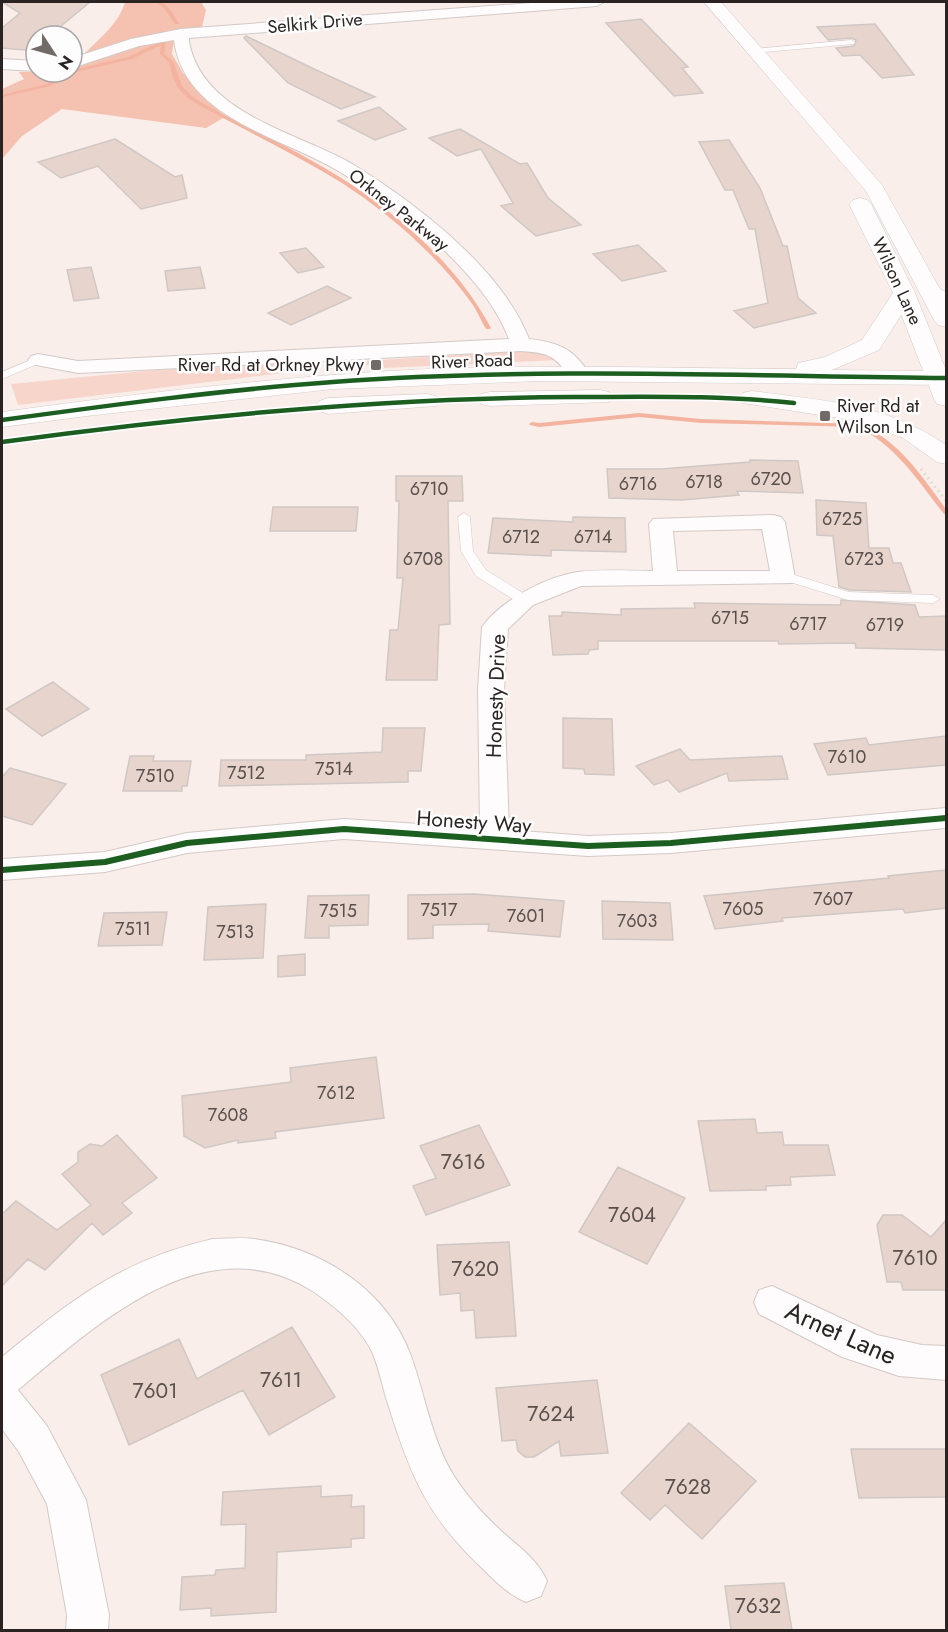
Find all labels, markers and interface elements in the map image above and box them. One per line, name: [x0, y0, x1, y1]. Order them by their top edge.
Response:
street label: Selkirk Drive: [266, 6, 364, 40]
north arrow: [24, 24, 84, 84]
text: N: [53, 51, 79, 74]
street label: Orkney Parkway: [343, 162, 455, 258]
street label: Wilson Lane: [865, 233, 929, 329]
street label: River Road: [431, 347, 513, 375]
place label: River Rd at Orkney Pkwy: [178, 352, 364, 378]
marker: River Rd at Orkney Pkwy: [369, 358, 383, 372]
place label: River Rd at Wilson Ln: [837, 393, 920, 440]
marker: River Rd at Wilson Ln: [818, 409, 832, 423]
house number: 6720: [751, 466, 792, 492]
house number: 6718: [685, 469, 723, 495]
house number: 6716: [619, 471, 657, 497]
house number: 6710: [410, 476, 449, 502]
house number: 6725: [822, 506, 862, 532]
house number: 6712: [502, 524, 540, 550]
house number: 6714: [574, 524, 612, 550]
house number: 6708: [403, 546, 443, 572]
house number: 6723: [844, 546, 884, 572]
house number: 6715: [711, 605, 749, 631]
house number: 6717: [789, 611, 827, 637]
house number: 6719: [866, 612, 904, 638]
street label: Honesty Drive: [479, 633, 513, 759]
house number: 7610: [828, 744, 867, 770]
house number: 7514: [315, 756, 353, 782]
house number: 7512: [227, 760, 265, 786]
house number: 7510: [136, 763, 174, 789]
street label: Honesty Way: [415, 803, 533, 841]
house number: 7607: [813, 886, 854, 912]
house number: 7605: [723, 896, 763, 922]
house number: 7517: [420, 897, 458, 923]
house number: 7515: [319, 898, 357, 924]
house number: 7601: [507, 903, 545, 929]
house number: 7603: [617, 908, 657, 934]
house number: 7511: [115, 916, 151, 942]
house number: 7513: [216, 919, 254, 945]
house number: 7612: [317, 1080, 355, 1106]
house number: 7608: [208, 1102, 248, 1128]
house number: 7616: [441, 1147, 485, 1177]
house number: 7604: [608, 1200, 656, 1230]
house number: 7610: [892, 1243, 938, 1273]
house number: 7620: [451, 1254, 499, 1284]
street label: Arnet Lane: [779, 1292, 903, 1374]
house number: 7611: [260, 1365, 302, 1395]
house number: 7601: [132, 1376, 178, 1406]
house number: 7624: [527, 1399, 575, 1429]
house number: 7628: [665, 1472, 711, 1502]
house number: 7632: [735, 1591, 781, 1621]

